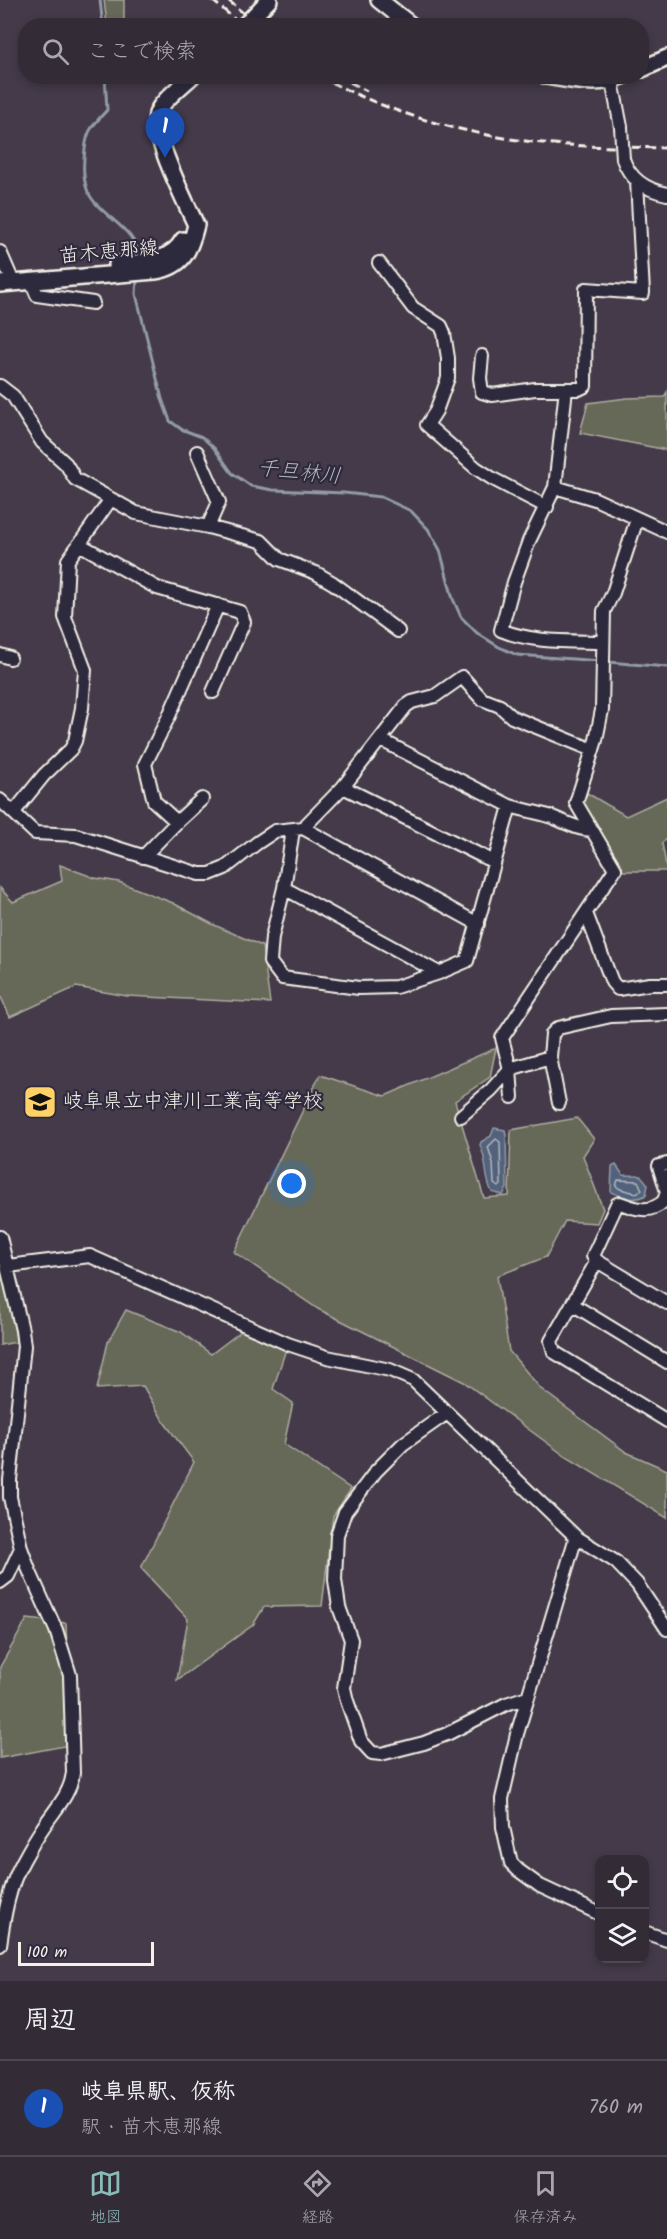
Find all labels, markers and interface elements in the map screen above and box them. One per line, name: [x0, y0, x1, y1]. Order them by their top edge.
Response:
search box: [18, 18, 649, 84]
icon: search: [39, 35, 72, 68]
text: ここで検索: [87, 35, 197, 70]
pin: 1: [146, 108, 184, 158]
street label: 苗木恵那線: [58, 233, 160, 273]
water label: 千旦林川: [256, 452, 342, 494]
school or university icon: 岐阜県立中津川工業高等学校: [22, 1084, 58, 1120]
place label: 岐阜県立中津川工業高等学校: [63, 1086, 323, 1118]
your location: [277, 1169, 306, 1198]
map controls: [595, 1855, 649, 1963]
button: locate: [595, 1855, 649, 1909]
button: layers: [595, 1909, 649, 1963]
scale bar: [18, 1939, 154, 1966]
text: 100 m: [27, 1940, 67, 1965]
text: 周辺: [24, 2000, 76, 2042]
text: 岐阜県駅、仮称: [81, 2075, 235, 2110]
text: 1: [40, 2092, 47, 2124]
text: 760 m: [589, 2092, 643, 2124]
text: 駅 · 苗木恵那線: [81, 2112, 222, 2144]
tab: 地図: [89, 2167, 122, 2230]
tab: 経路: [301, 2167, 334, 2230]
tab: 保存済み: [513, 2167, 577, 2230]

